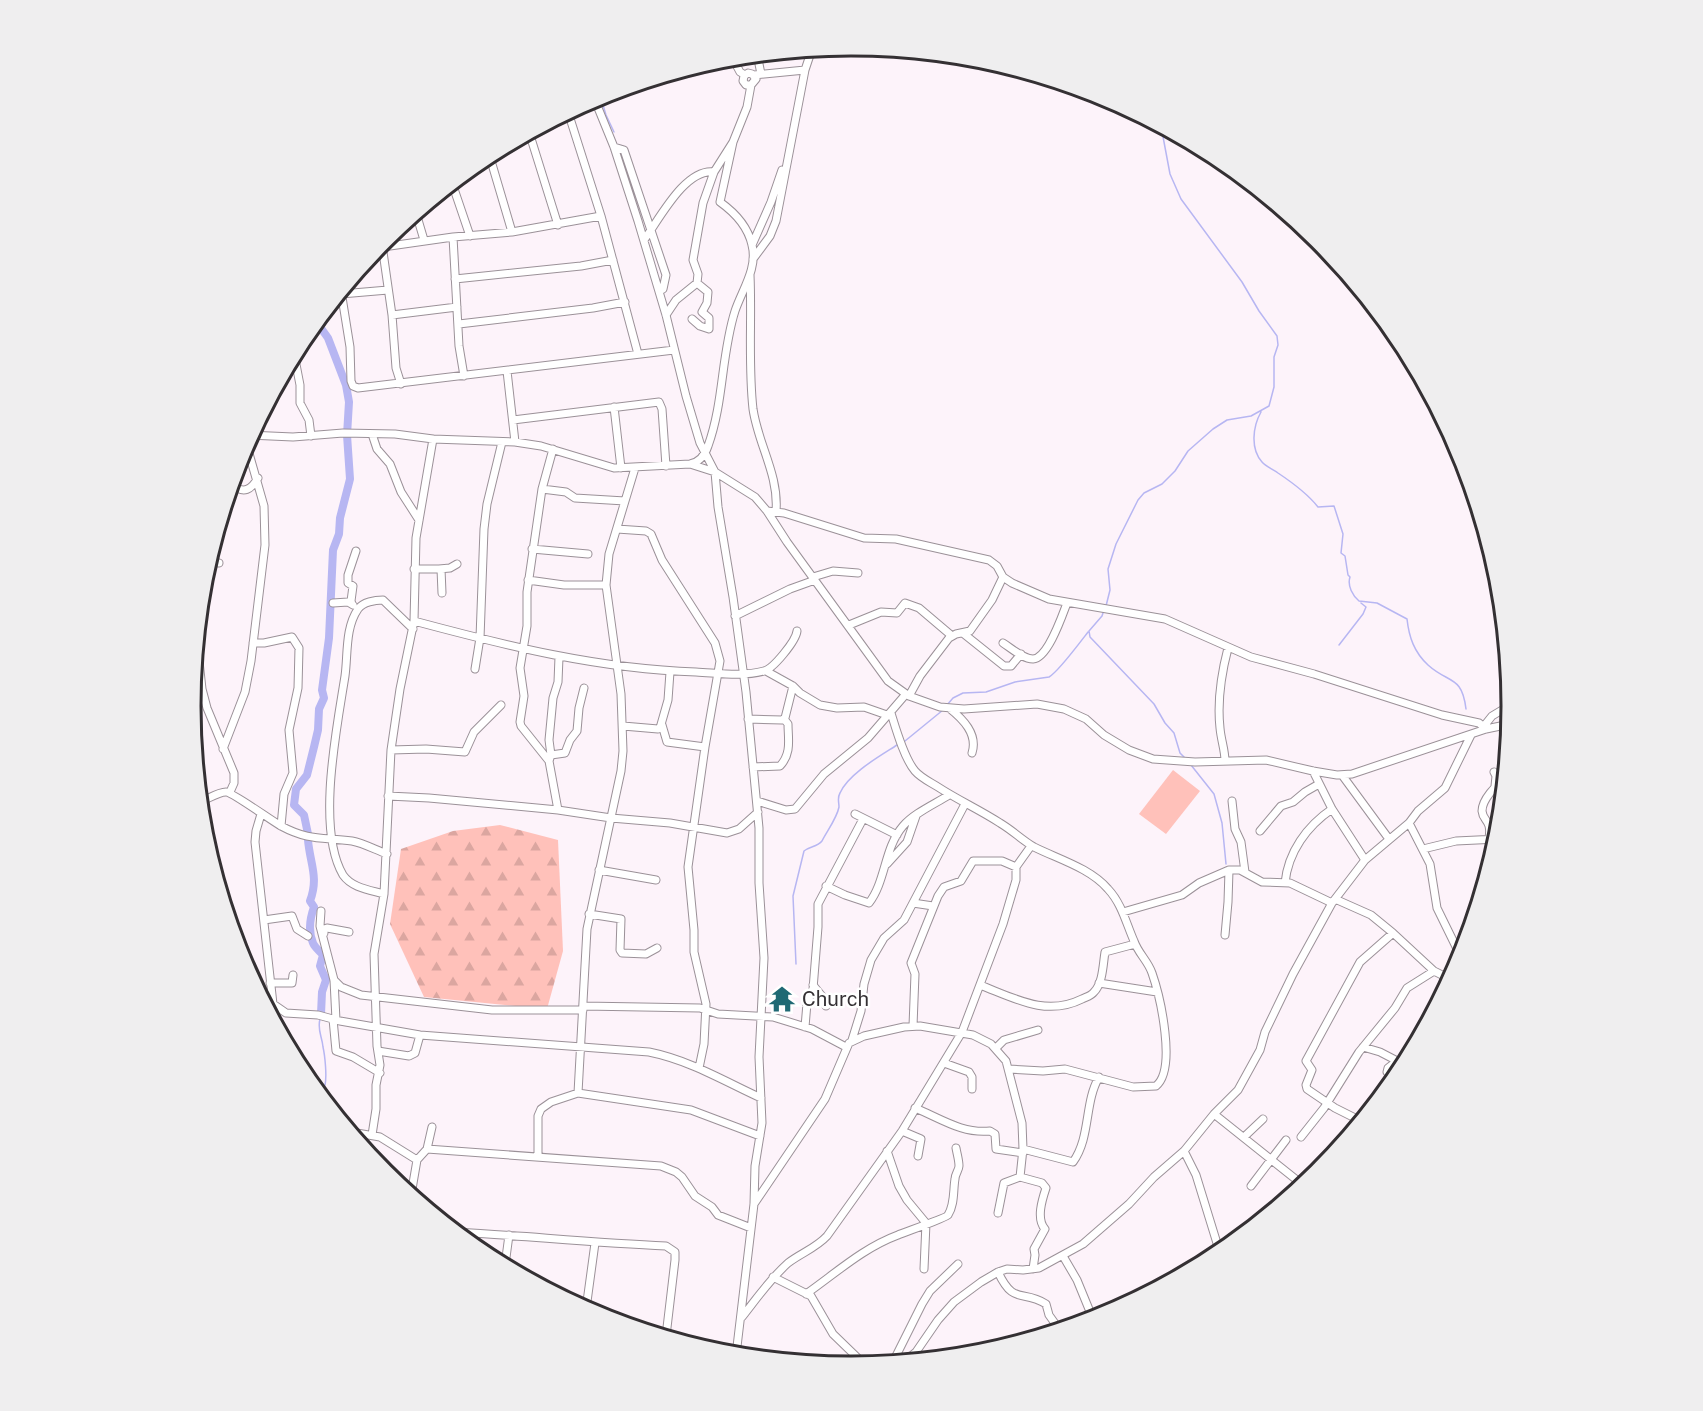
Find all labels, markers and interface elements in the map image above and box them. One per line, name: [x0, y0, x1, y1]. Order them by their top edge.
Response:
temple icon: Church: [767, 984, 797, 1014]
place label: Church: [802, 987, 869, 1011]

